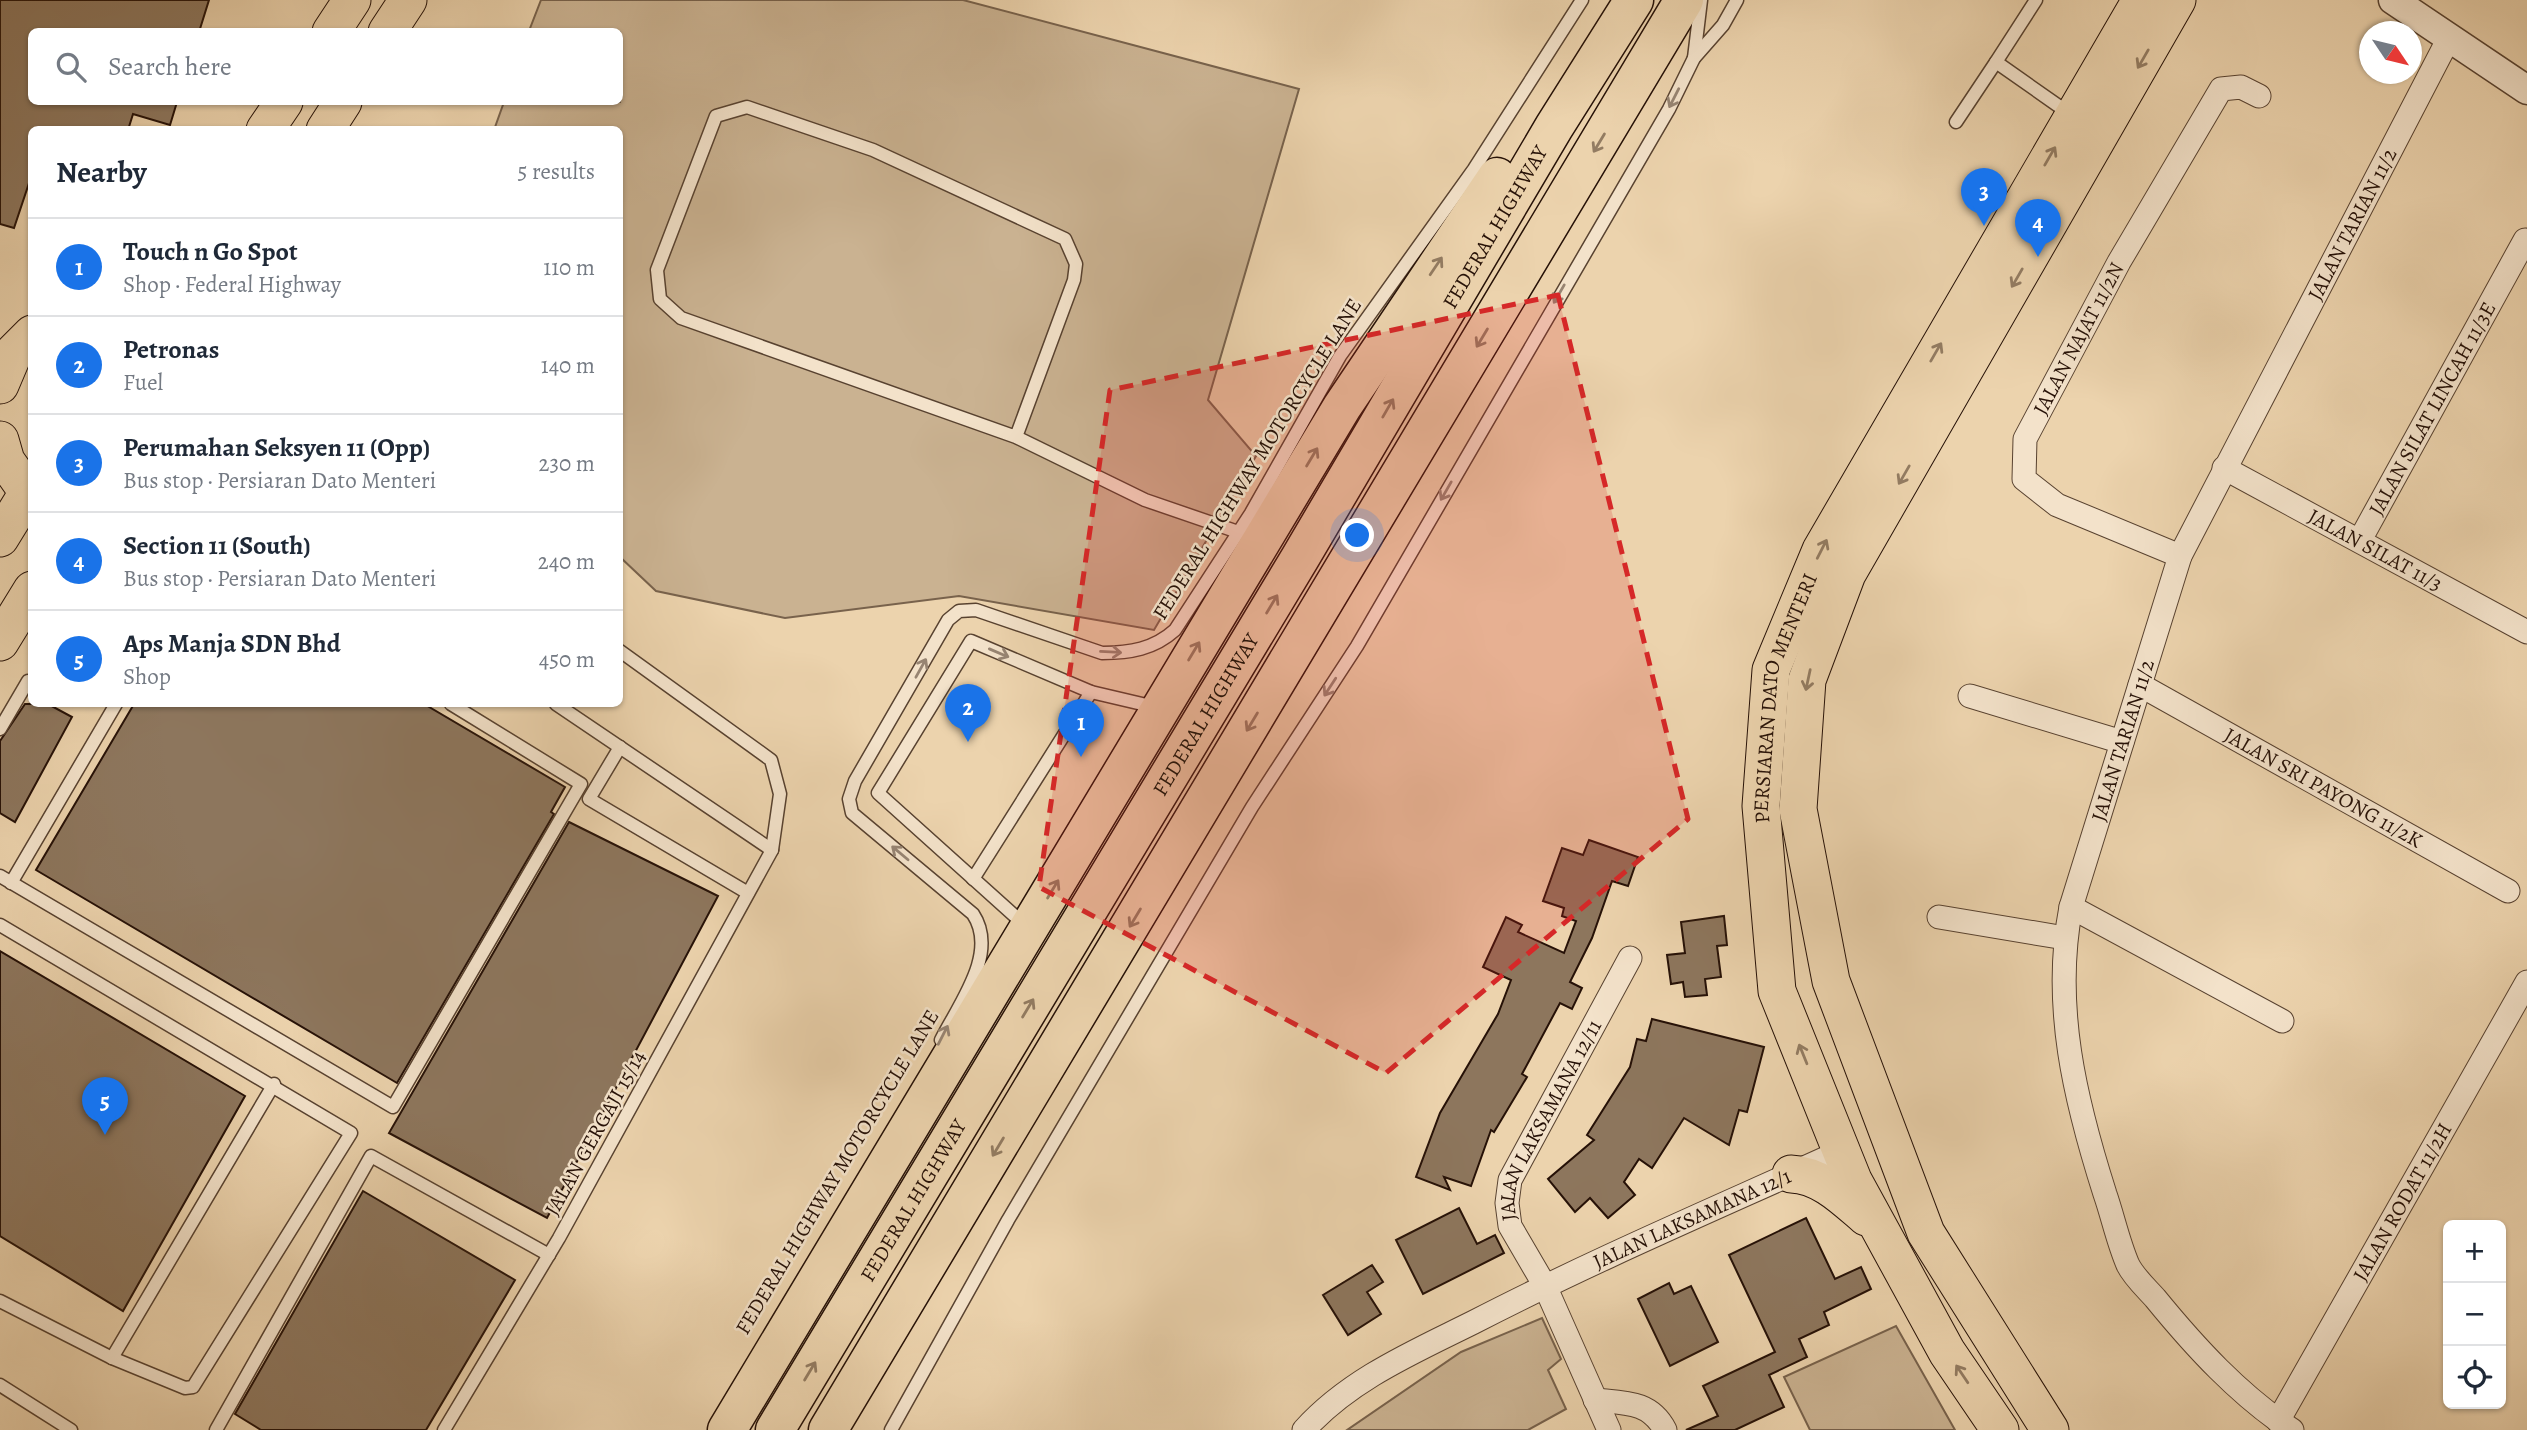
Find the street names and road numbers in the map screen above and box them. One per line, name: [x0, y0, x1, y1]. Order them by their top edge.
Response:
street label: FEDERAL HIGHWAY: [1436, 140, 1554, 314]
street label: JALAN TARIAN 11/2: [2301, 143, 2403, 305]
street label: JALAN NAJAT 11/2N: [2026, 257, 2130, 420]
street label: FEDERAL HIGHWAY MOTORCYCLE LANE: [1146, 293, 1368, 625]
street label: JALAN SILAT LINCAH 11/3E: [2362, 297, 2502, 520]
street label: JALAN SILAT 11/3: [2303, 502, 2447, 598]
street label: PERSIARAN DATO MENTERI: [1747, 569, 1824, 825]
street label: FEDERAL HIGHWAY: [1146, 628, 1266, 801]
street label: JALAN TARIAN 11/2: [2084, 656, 2161, 825]
street label: JALAN SRI PAYONG 11/2K: [2219, 721, 2427, 854]
street label: FEDERAL HIGHWAY MOTORCYCLE LANE: [730, 1005, 944, 1339]
street label: JALAN LAKSAMANA 12/11: [1493, 1015, 1608, 1223]
street label: JALAN GERGAJI 15/14: [538, 1045, 652, 1221]
street label: FEDERAL HIGHWAY: [854, 1115, 970, 1287]
street label: JALAN RODAT 11/2H: [2346, 1118, 2458, 1286]
street label: JALAN LAKSAMANA 12/1: [1588, 1162, 1796, 1276]

